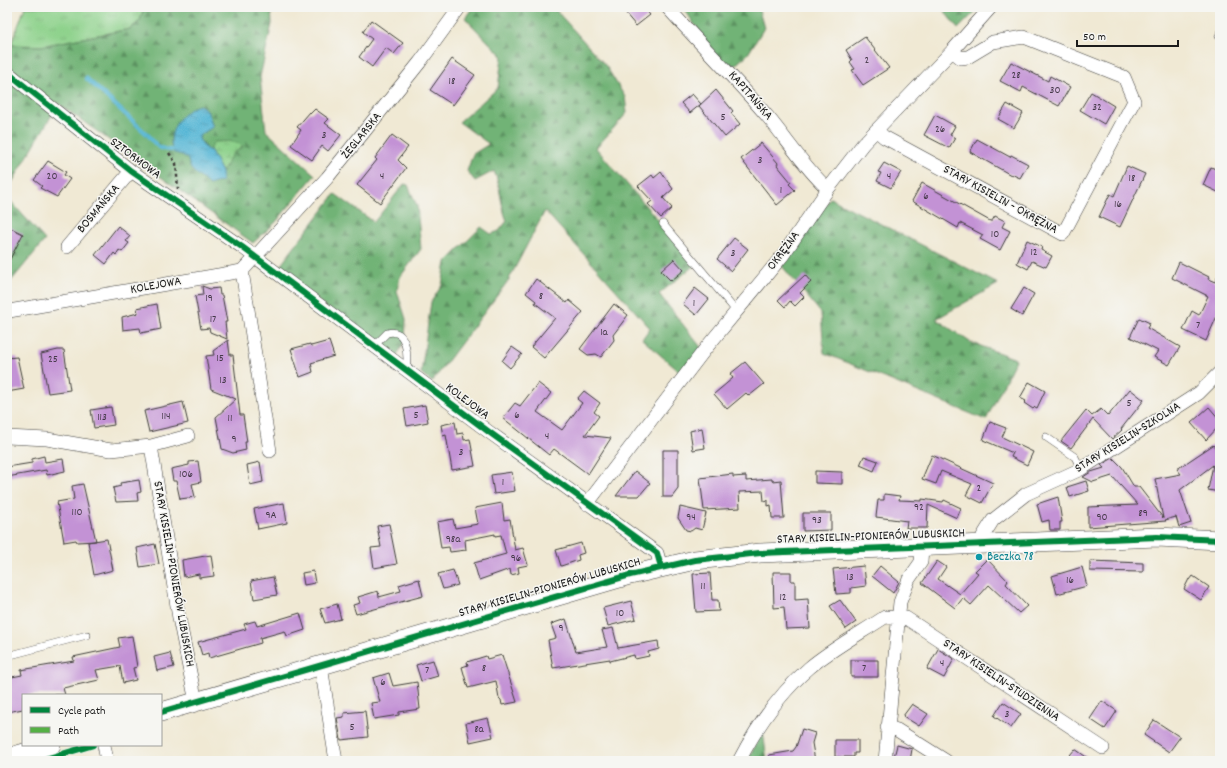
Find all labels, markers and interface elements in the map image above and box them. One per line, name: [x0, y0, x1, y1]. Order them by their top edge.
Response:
scale bar: [1077, 22, 1178, 48]
text: 50 m: [1083, 29, 1106, 46]
house number: 2: [865, 53, 870, 69]
street label: KAPITAŃSKA: [723, 67, 777, 125]
house number: 28: [1011, 68, 1021, 84]
house number: 18: [449, 74, 455, 90]
house number: 30: [1050, 83, 1060, 99]
house number: 32: [1092, 100, 1102, 116]
street label: ŻEGLARSKA: [337, 108, 387, 164]
house number: 5: [720, 110, 726, 126]
house number: 26: [935, 122, 945, 138]
house number: 3: [322, 128, 327, 144]
street label: SZTORMOWA: [105, 133, 165, 185]
house number: 3: [758, 153, 763, 169]
street label: STARY KISIELIN - OKRĘŻNA: [939, 160, 1061, 240]
house number: 20: [47, 169, 57, 185]
house number: 4: [380, 169, 384, 185]
house number: 4: [887, 169, 891, 185]
house number: 18: [1129, 171, 1135, 187]
street label: BOSMAŃSKA: [73, 180, 125, 238]
house number: 1: [780, 183, 782, 199]
house number: 6: [923, 189, 929, 205]
house number: 16: [1114, 197, 1122, 213]
street label: OKRĘŻNA: [763, 227, 805, 275]
house number: 10: [991, 227, 999, 243]
house number: 12: [1030, 245, 1038, 261]
house number: 3: [731, 246, 736, 262]
street label: KOLEJOWA: [129, 272, 183, 300]
house number: 8: [539, 289, 543, 305]
house number: 19: [205, 291, 213, 307]
house number: 1: [693, 296, 695, 312]
house number: 17: [210, 312, 216, 328]
house number: 7: [1196, 318, 1200, 334]
house number: 1a: [600, 325, 609, 341]
house number: 15: [216, 351, 224, 367]
house number: 25: [48, 352, 58, 368]
house number: 13: [219, 373, 227, 389]
street label: KOLEJOWA: [441, 379, 493, 425]
house number: 5: [1126, 396, 1132, 412]
street label: STARY KISIELIN-SZKOLNA: [1071, 398, 1185, 478]
house number: 5: [413, 408, 419, 424]
house number: 6: [514, 408, 520, 424]
house number: 114: [161, 409, 171, 425]
house number: 113: [97, 410, 107, 426]
house number: 11: [228, 411, 232, 427]
house number: 4: [545, 429, 549, 445]
house number: 9: [231, 432, 237, 448]
house number: 3: [459, 445, 464, 461]
house number: 106: [179, 467, 193, 483]
house number: 1: [502, 475, 504, 491]
street label: STARY KISIELIN-PIONIERÓW LUBUSKICH: [147, 480, 199, 668]
house number: 2: [977, 481, 982, 497]
house number: 92: [914, 500, 924, 516]
house number: 110: [72, 505, 82, 521]
house number: 89: [1138, 506, 1148, 522]
house number: 9A: [265, 508, 277, 524]
house number: 94: [686, 510, 696, 526]
house number: 90: [1096, 510, 1108, 526]
house number: 93: [812, 513, 822, 529]
street label: STARY KISIELIN-PIONIERÓW LUBUSKICH: [776, 524, 966, 550]
house number: 98a: [446, 532, 461, 548]
place label: Beczka 78: [987, 548, 1034, 567]
house number: 96: [511, 551, 521, 567]
marker: Beczka 78: [974, 552, 984, 562]
street label: STARY KISIELIN-PIONIERÓW LUBUSKICH: [457, 553, 643, 623]
house number: 13: [846, 570, 854, 586]
house number: 16: [1066, 573, 1074, 589]
house number: 11: [701, 579, 705, 595]
house number: 12: [779, 590, 787, 606]
house number: 10: [616, 606, 624, 622]
house number: 9: [558, 621, 564, 637]
street label: STARY KISIELIN-STUDZIENNA: [939, 635, 1063, 727]
house number: 4: [940, 656, 944, 672]
house number: 8: [482, 661, 486, 677]
house number: 7: [862, 661, 866, 677]
house number: 7: [425, 663, 429, 679]
house number: 6: [380, 675, 386, 691]
legend: [22, 694, 162, 746]
text: Cycle path: [58, 703, 106, 720]
house number: 3: [1005, 707, 1010, 723]
house number: 5: [349, 720, 355, 736]
house number: 8a: [474, 722, 485, 738]
text: Path: [58, 723, 79, 740]

